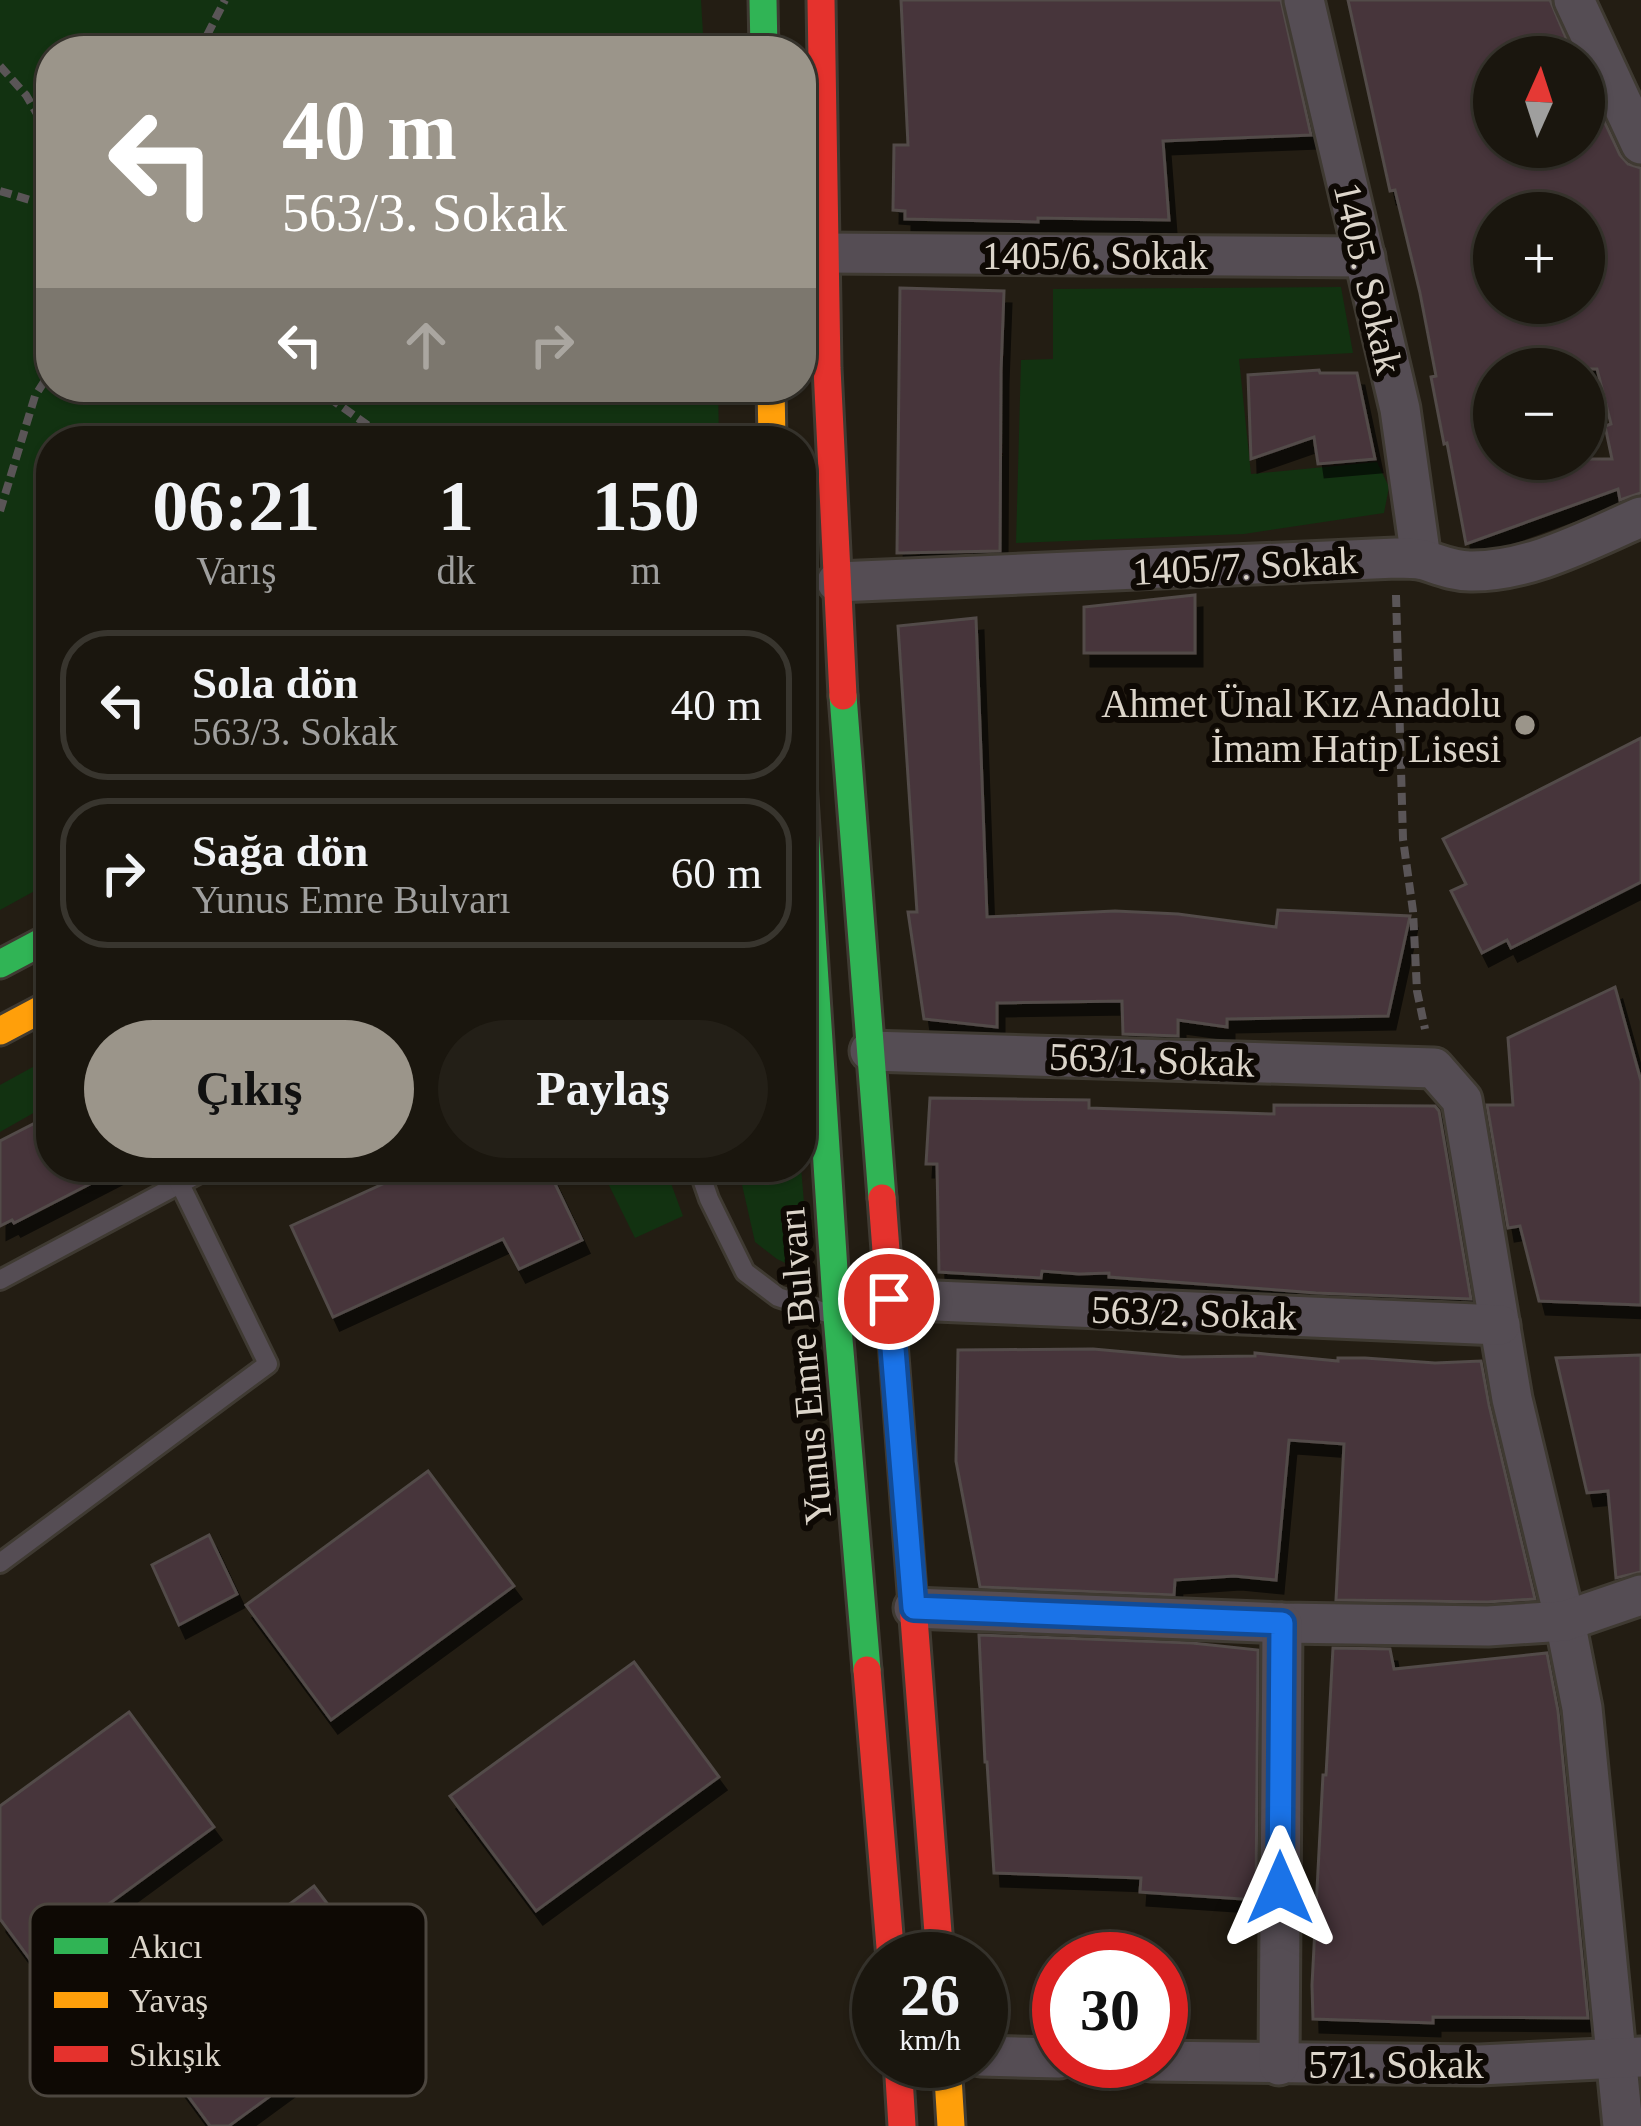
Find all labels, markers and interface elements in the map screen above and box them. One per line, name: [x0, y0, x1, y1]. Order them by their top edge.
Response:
north arrow: [1473, 36, 1605, 168]
map controls: [1473, 36, 1605, 480]
icon: left: [84, 84, 240, 240]
text: 40 m: [282, 84, 457, 177]
street label: 1405. Sokak: [1326, 178, 1412, 378]
text: 563/3. Sokak: [282, 183, 567, 243]
button: +: [1473, 192, 1605, 324]
street label: 1405/6. Sokak: [982, 234, 1208, 277]
icon: left: [267, 312, 333, 378]
icon: ahead: [393, 312, 459, 378]
icon: right: [519, 312, 585, 378]
button: −: [1473, 348, 1605, 480]
text: 06:21: [152, 466, 320, 546]
text: 1: [438, 466, 474, 546]
text: 150: [592, 466, 700, 546]
street label: 1405/7. Sokak: [1131, 538, 1359, 593]
text: Varış: [196, 549, 276, 592]
text: dk: [436, 549, 475, 592]
text: m: [631, 549, 661, 592]
text: Sola dön: [192, 658, 358, 708]
icon: left: [90, 672, 156, 738]
text: 40 m: [671, 680, 762, 730]
place label: Ahmet Ünal Kız Anadolu İmam Hatip Lisesi: [1101, 682, 1501, 771]
text: 563/3. Sokak: [192, 710, 398, 753]
marker: Ahmet Ünal Kız Anadolu İmam Hatip Lisesi: [1512, 712, 1538, 738]
text: Sağa dön: [192, 826, 368, 876]
icon: right: [90, 840, 156, 906]
text: 60 m: [671, 848, 762, 898]
text: Yunus Emre Bulvarı: [192, 878, 510, 921]
button: Çıkış: [84, 1020, 414, 1158]
button: Paylaş: [438, 1020, 768, 1158]
street label: 563/1. Sokak: [1048, 1034, 1256, 1085]
street label: Yunus Emre Bulvarı: [769, 1205, 840, 1526]
pin: [838, 1248, 940, 1350]
icon: arrive: [856, 1266, 922, 1332]
street label: 563/2. Sokak: [1090, 1287, 1298, 1338]
position arrow: [1217, 1825, 1343, 1951]
legend: [30, 1904, 426, 2096]
text: Akıcı: [129, 1929, 202, 1965]
speed limit sign: 30: [1032, 1932, 1188, 2088]
text: 26: [900, 1962, 960, 2028]
text: Yavaş: [129, 1983, 208, 2019]
text: km/h: [899, 2023, 961, 2056]
text: Sıkışık: [129, 2037, 221, 2073]
street label: 571. Sokak: [1308, 2043, 1484, 2086]

